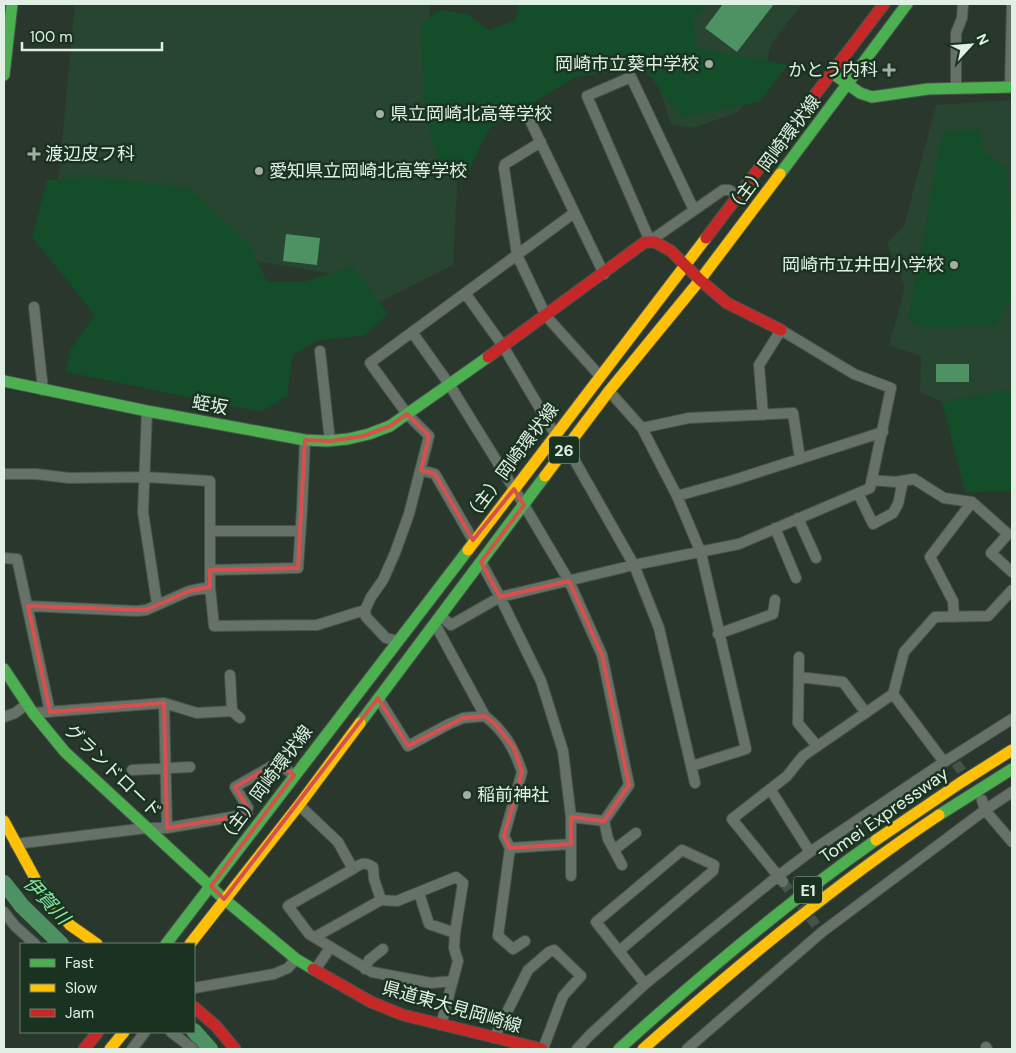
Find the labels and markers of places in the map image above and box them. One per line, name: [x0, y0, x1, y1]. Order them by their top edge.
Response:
place label: 岡崎市立葵中学校: [555, 52, 699, 76]
marker: 岡崎市立葵中学校: [703, 58, 715, 70]
place label: かとう内科: [788, 58, 878, 82]
marker: かとう内科: [882, 63, 896, 77]
place label: 県立岡崎北高等学校: [390, 102, 552, 126]
marker: 県立岡崎北高等学校: [374, 108, 386, 120]
place label: 渡辺皮フ科: [45, 142, 135, 166]
marker: 渡辺皮フ科: [27, 147, 41, 161]
place label: 愛知県立岡崎北高等学校: [269, 159, 467, 183]
marker: 愛知県立岡崎北高等学校: [253, 165, 265, 177]
place label: 岡崎市立井田小学校: [782, 253, 944, 277]
marker: 岡崎市立井田小学校: [948, 259, 960, 271]
place label: 稲前神社: [477, 783, 549, 807]
marker: 稲前神社: [461, 789, 473, 801]

